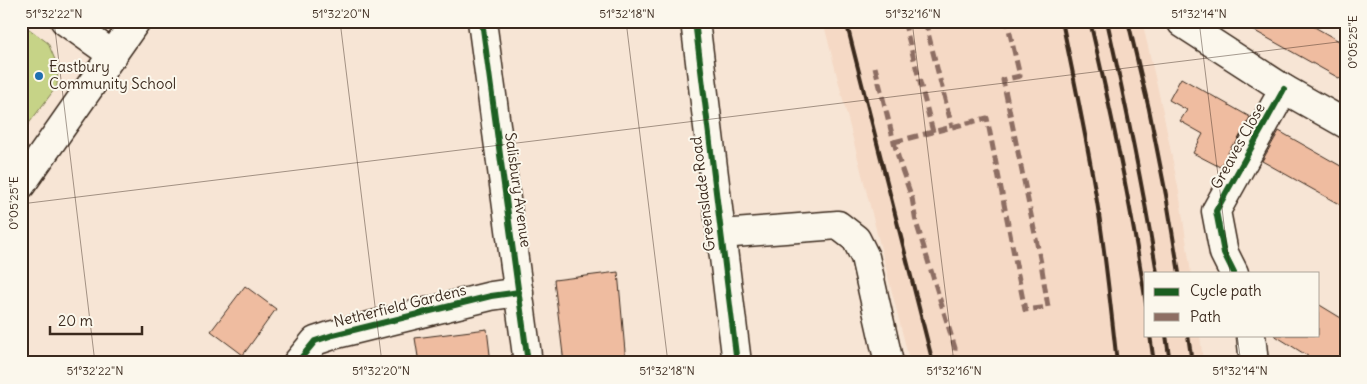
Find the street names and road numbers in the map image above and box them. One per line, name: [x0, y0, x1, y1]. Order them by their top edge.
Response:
street label: Greaves Close: [1206, 99, 1269, 192]
street label: Salisbury Avenue: [501, 131, 536, 249]
street label: Greenslade Road: [686, 135, 719, 253]
street label: Netherfield Gardens: [332, 280, 468, 331]

